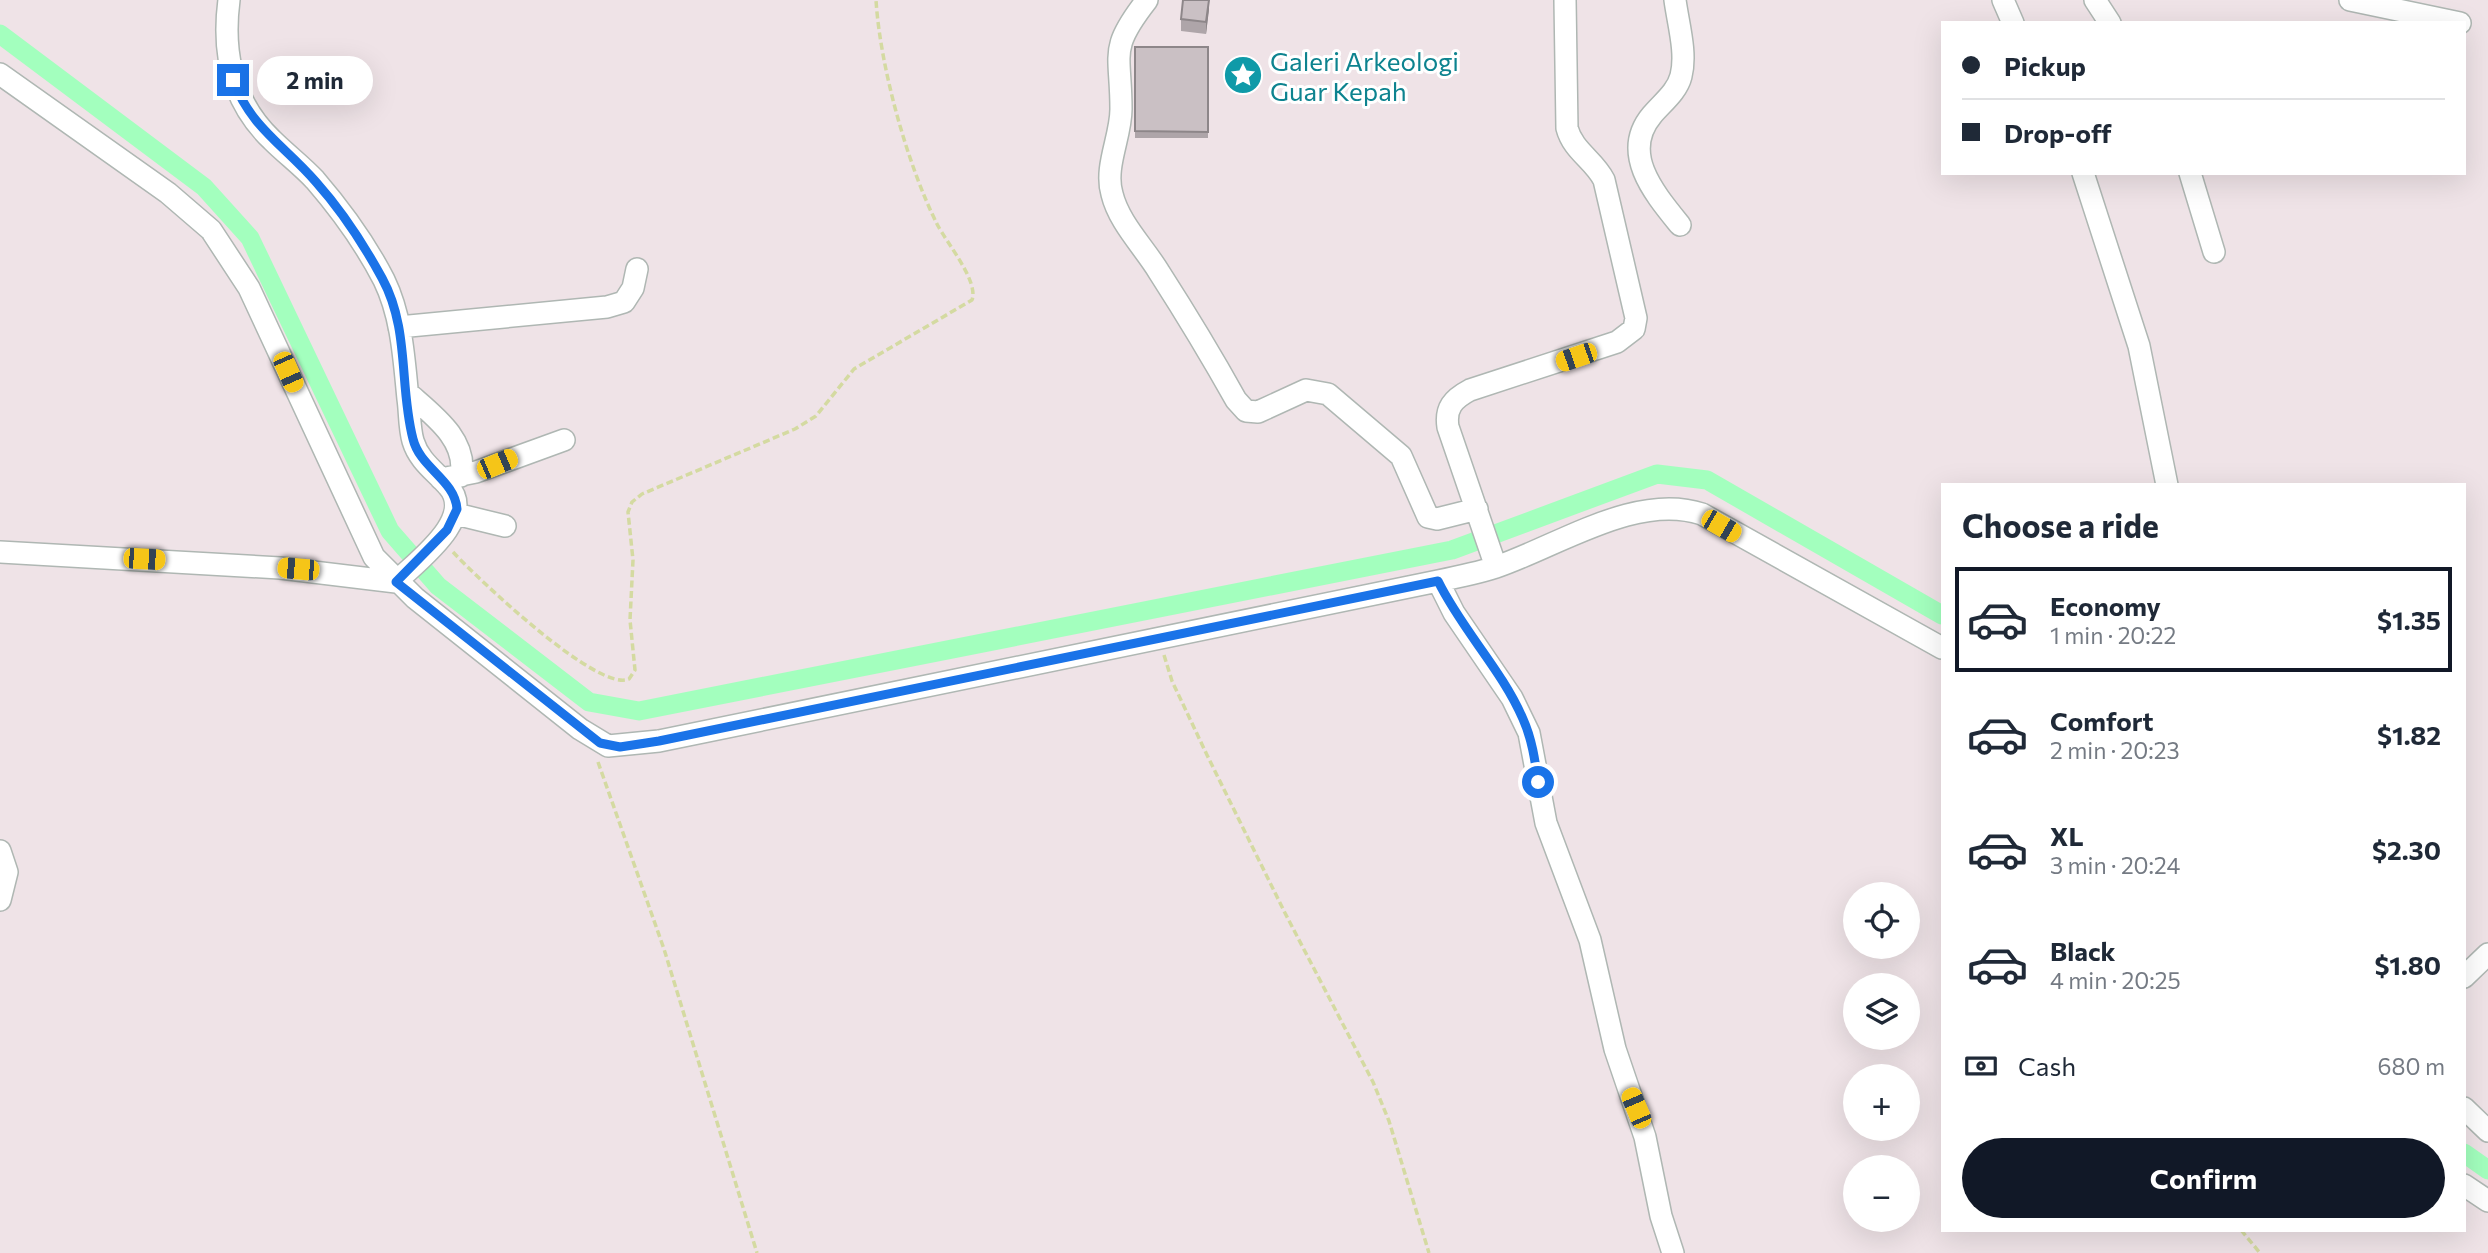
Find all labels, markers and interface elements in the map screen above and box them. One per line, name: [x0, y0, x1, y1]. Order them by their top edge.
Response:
place label: Galeri Arkeologi Guar Kepah: [1270, 45, 1459, 106]
text: Pickup: [2004, 50, 2086, 81]
place icon: Galeri Arkeologi Guar Kepah: [1222, 54, 1264, 96]
callout: 2 min: [258, 56, 373, 104]
route end: [217, 64, 249, 96]
text: 2 min: [286, 66, 344, 94]
text: Drop-off: [2004, 117, 2111, 148]
car: [1553, 340, 1600, 374]
car: [270, 349, 307, 395]
car: [474, 446, 521, 482]
text: Choose a ride: [1962, 505, 2159, 545]
car: [1698, 506, 1745, 546]
car: [123, 547, 166, 571]
car: [277, 557, 320, 581]
icon: car: [1966, 588, 2029, 651]
text: Economy: [2050, 590, 2161, 621]
text: $1.35: [2377, 604, 2441, 635]
text: 1 min · 20:22: [2050, 621, 2176, 649]
icon: car: [1966, 703, 2029, 766]
text: Comfort: [2050, 705, 2153, 736]
text: $1.82: [2377, 719, 2441, 750]
text: 2 min · 20:23: [2050, 736, 2180, 764]
route start: [1522, 766, 1554, 798]
icon: car: [1966, 818, 2029, 881]
text: XL: [2050, 820, 2084, 851]
text: $2.30: [2372, 834, 2441, 865]
text: 3 min · 20:24: [2050, 851, 2180, 879]
map controls: [1843, 882, 1920, 1232]
button: locate: [1843, 882, 1920, 959]
icon: car: [1966, 933, 2029, 996]
text: Black: [2050, 935, 2116, 966]
text: $1.80: [2374, 949, 2441, 980]
text: 4 min · 20:25: [2050, 966, 2181, 994]
button: layers: [1843, 973, 1920, 1050]
icon: cash: [1962, 1047, 2000, 1085]
text: Cash: [2018, 1050, 2076, 1081]
text: 680 m: [2378, 1052, 2445, 1080]
button: +: [1843, 1064, 1920, 1141]
car: [1619, 1085, 1654, 1131]
button: Confirm: [1962, 1138, 2445, 1218]
button: −: [1843, 1155, 1920, 1232]

